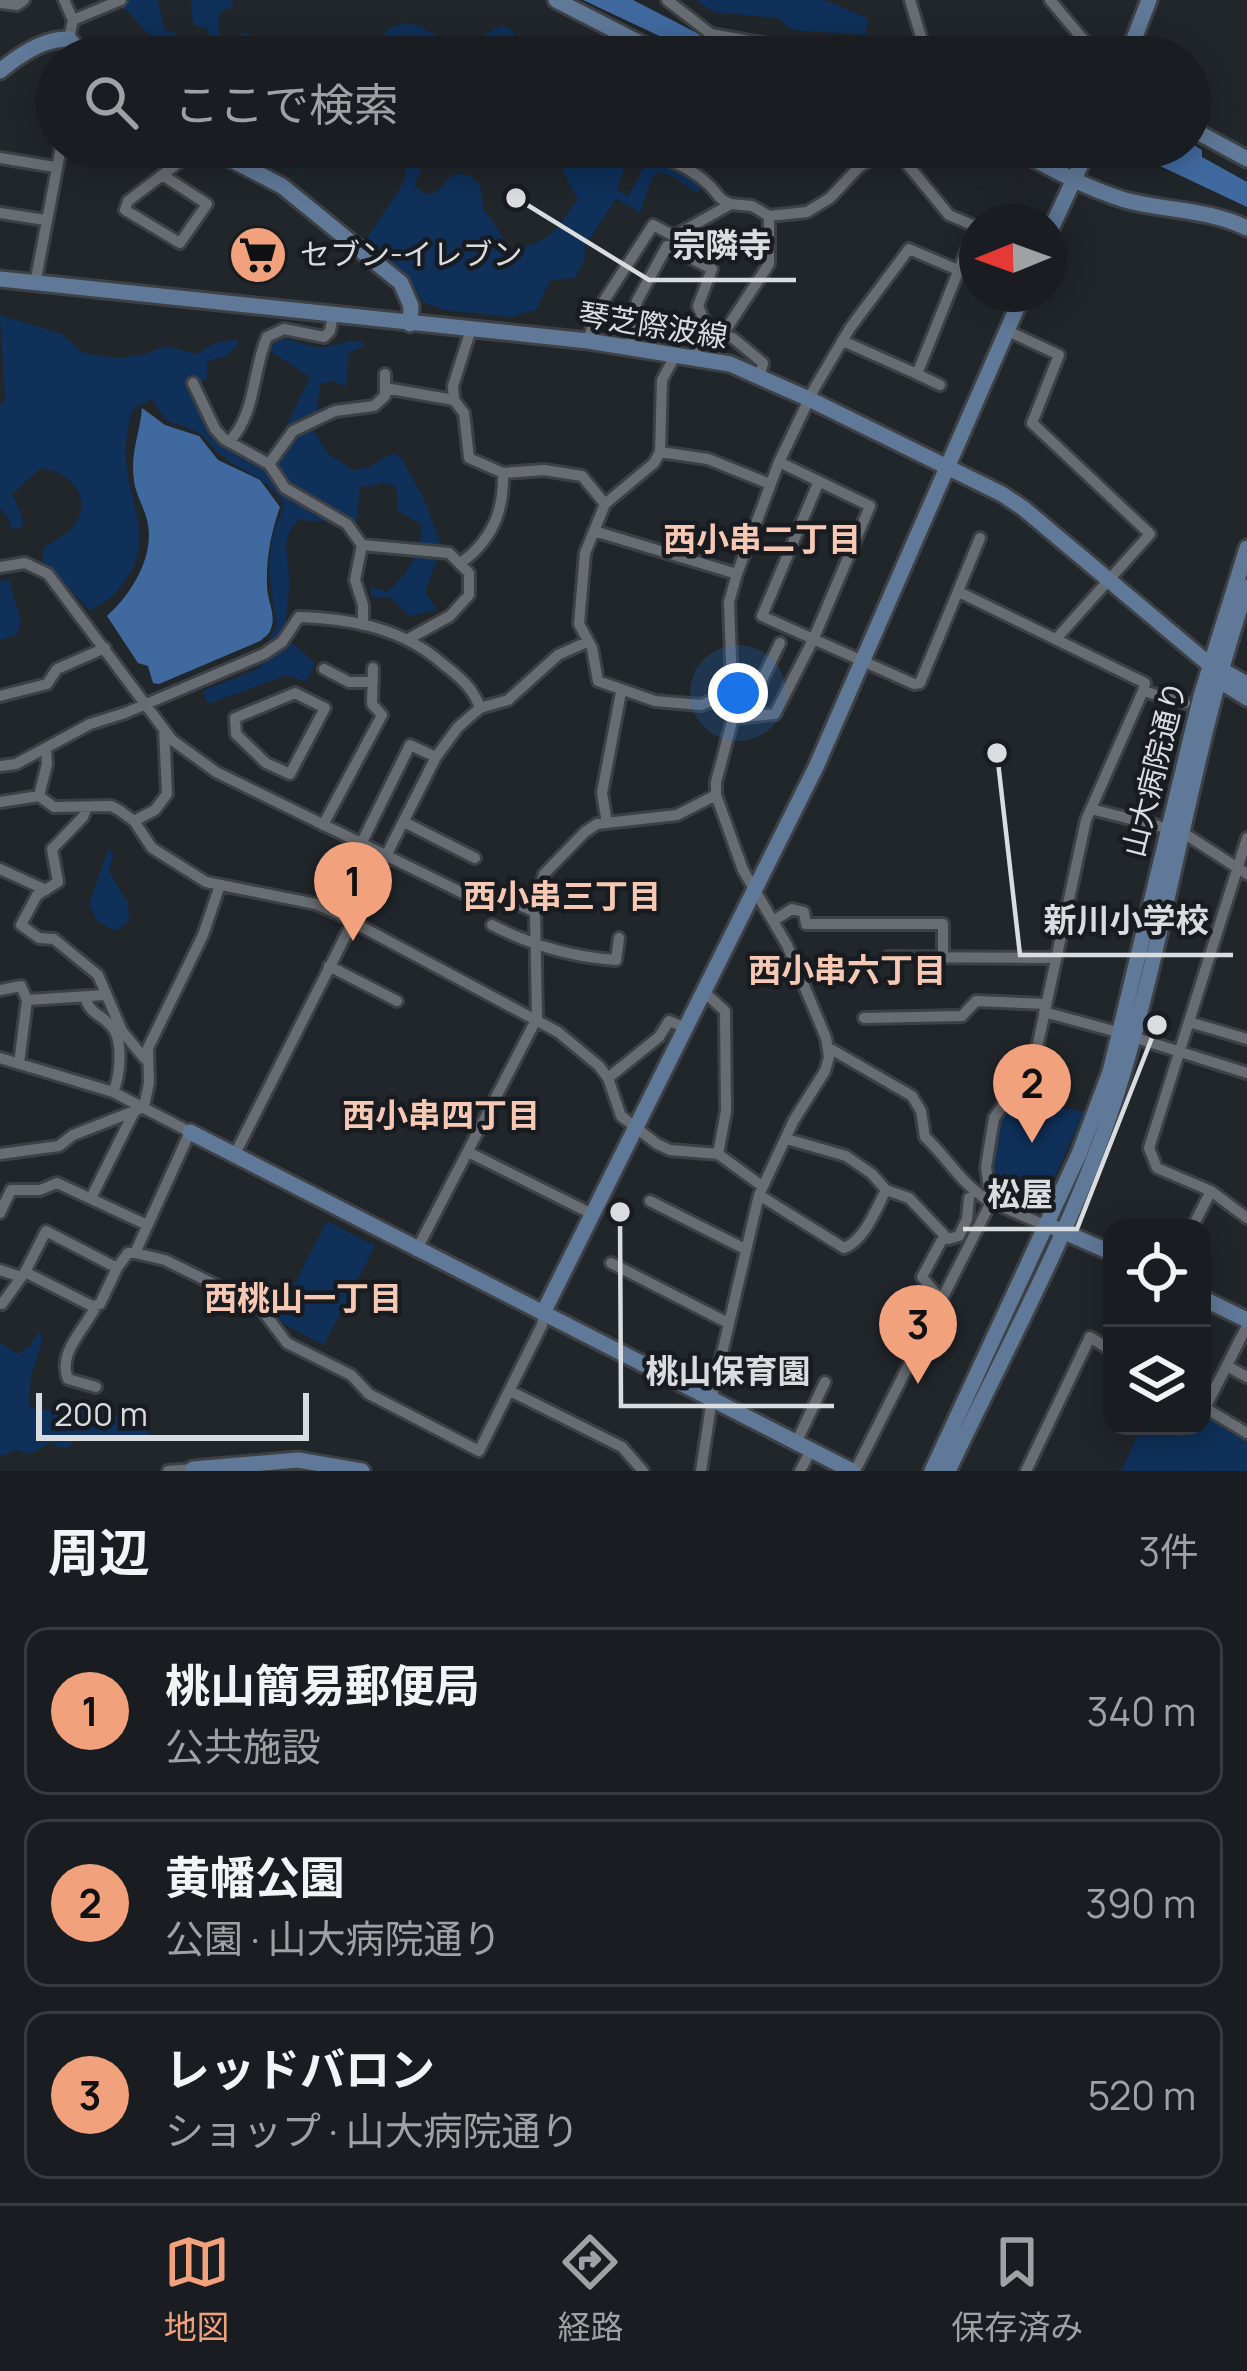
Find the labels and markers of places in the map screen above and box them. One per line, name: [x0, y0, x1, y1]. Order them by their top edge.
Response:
callout: 宗隣寺: [649, 211, 796, 280]
supermarket icon: セブン-イレブン: [227, 224, 289, 286]
place label: セブン-イレブン: [300, 233, 523, 274]
pin: 1: [314, 842, 392, 941]
callout: 新川小学校: [1020, 886, 1233, 955]
pin: 2: [993, 1044, 1071, 1143]
callout: 松屋: [963, 1160, 1077, 1229]
pin: 3: [879, 1285, 957, 1384]
callout: 桃山保育園: [621, 1337, 834, 1406]

